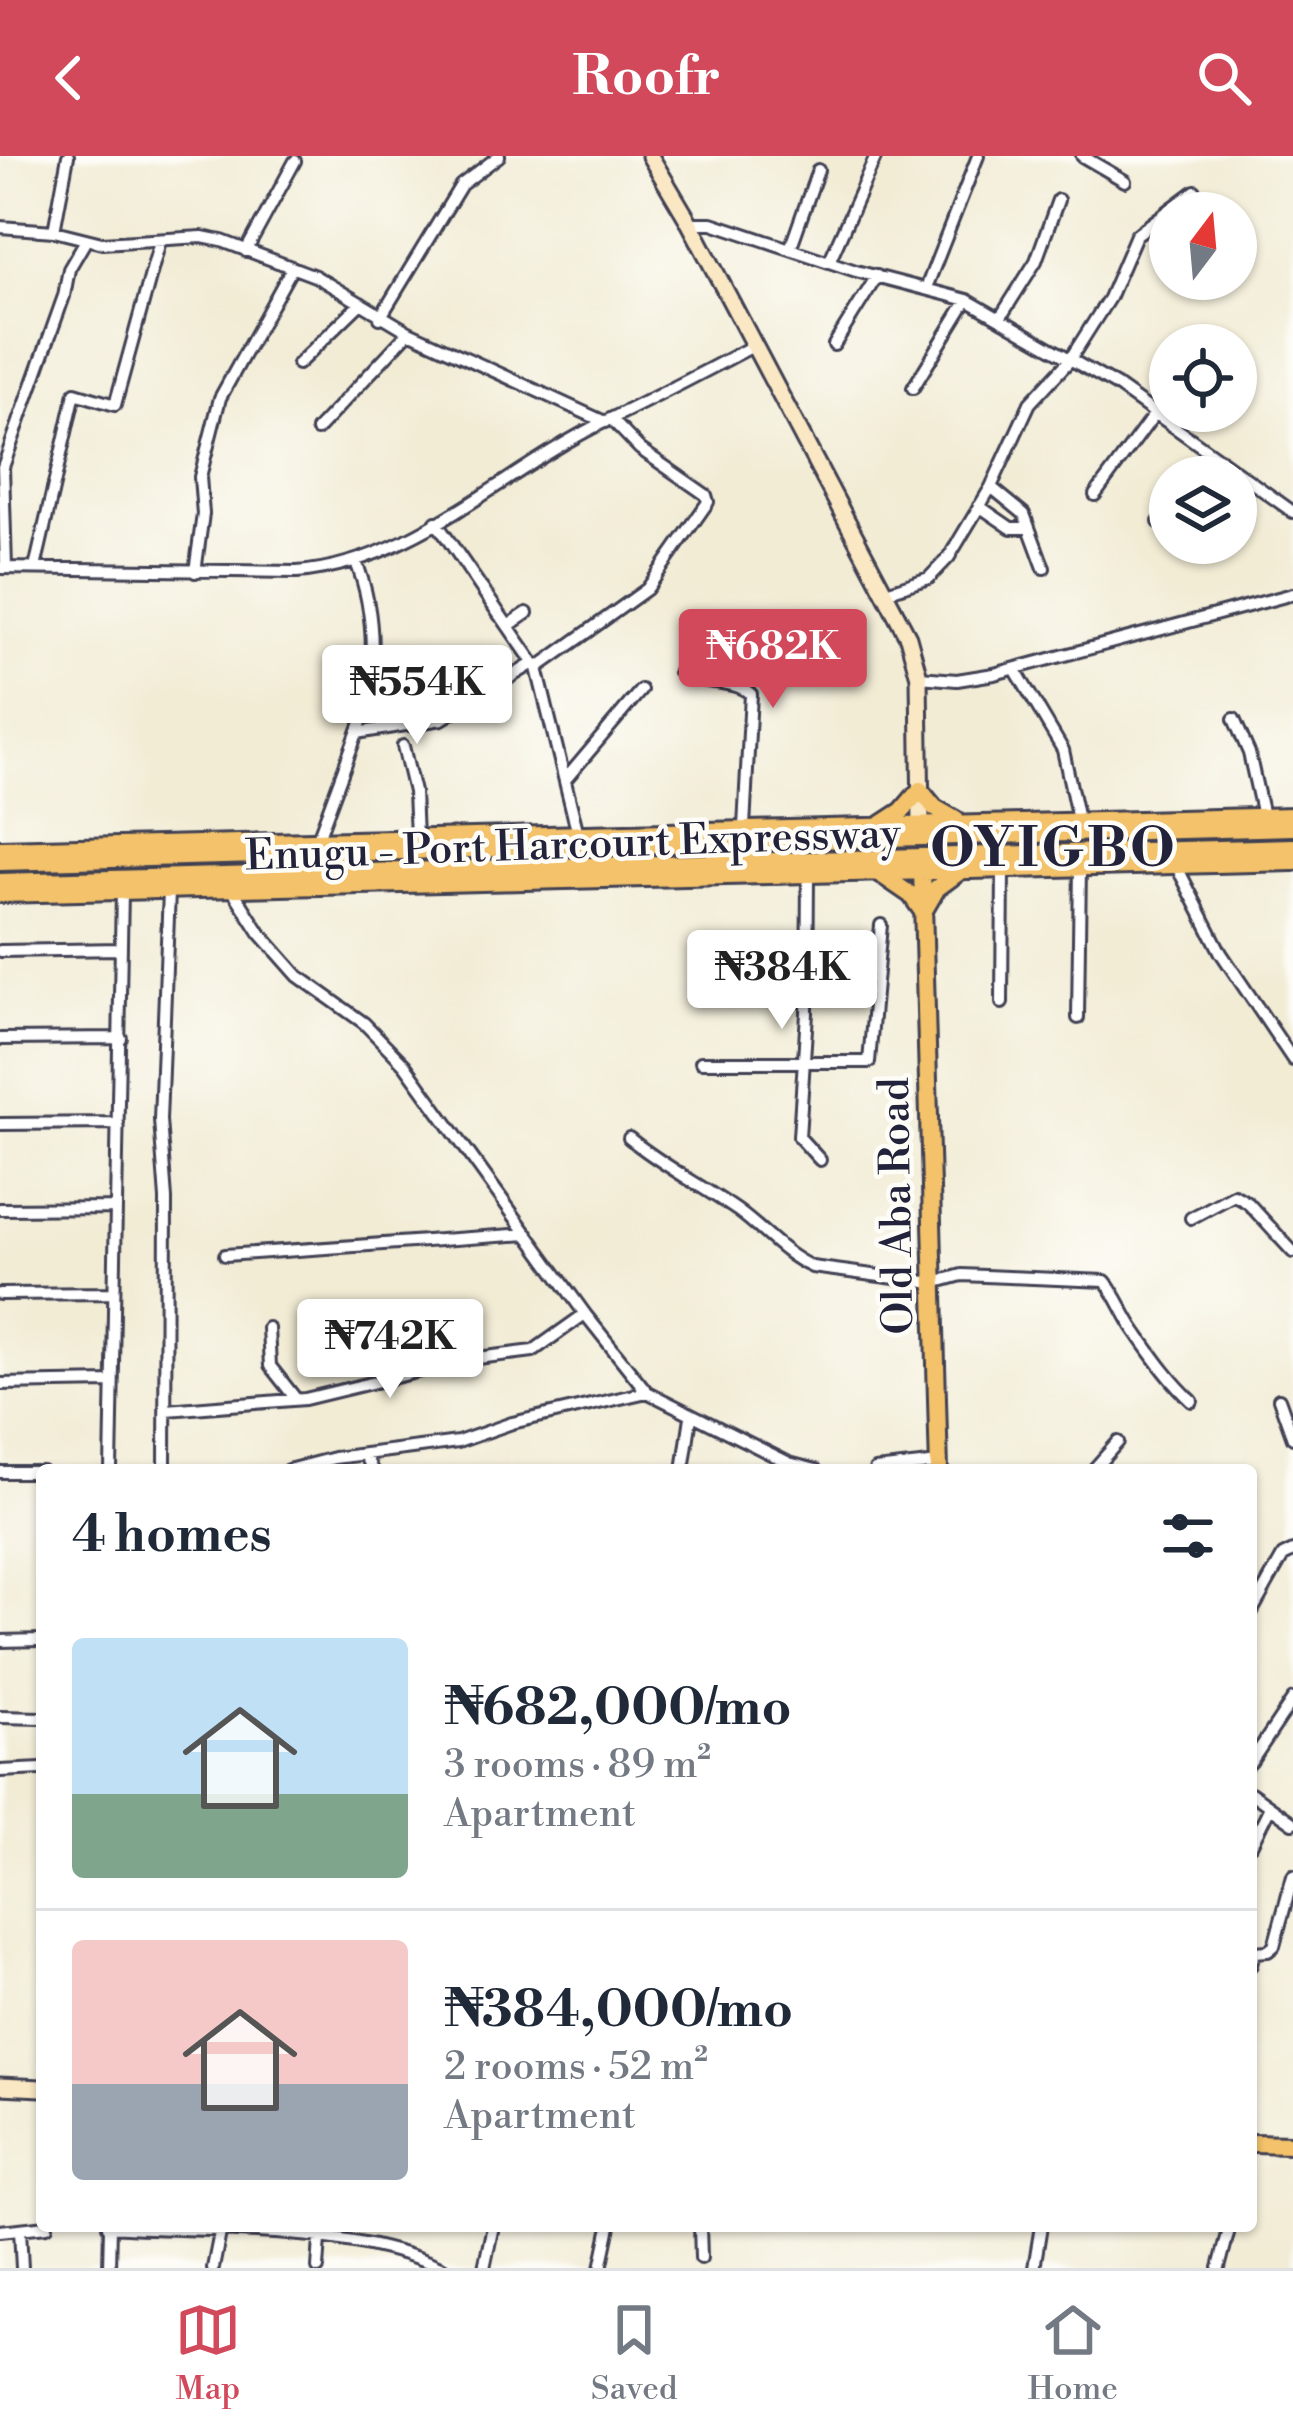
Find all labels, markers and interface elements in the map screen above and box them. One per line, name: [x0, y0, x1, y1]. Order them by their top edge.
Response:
text: Roofr: [572, 44, 721, 112]
icon: back: [36, 45, 102, 111]
icon: search: [1191, 45, 1257, 111]
north arrow: [1149, 192, 1257, 300]
map controls: [1149, 192, 1257, 564]
button: locate: [1149, 324, 1257, 432]
button: layers: [1149, 456, 1257, 564]
pin: ₦682K: [689, 609, 857, 711]
text: ₦682K: [706, 623, 840, 672]
pin: ₦554K: [333, 645, 501, 747]
text: ₦554K: [349, 659, 485, 708]
street label: Enugu - Port Harcourt Expressway: [245, 808, 902, 884]
district label: OYIGBO: [930, 816, 1178, 884]
pin: ₦384K: [698, 930, 866, 1032]
text: ₦384K: [714, 944, 850, 993]
street label: Old Aba Road: [869, 1077, 926, 1335]
pin: ₦742K: [306, 1299, 474, 1401]
text: ₦742K: [324, 1313, 456, 1362]
icon: filters: [1155, 1503, 1221, 1569]
text: 4 homes: [72, 1504, 272, 1568]
text: ₦682,000/mo: [444, 1677, 791, 1741]
icon: home: [168, 1686, 312, 1830]
text: 3 rooms · 89 m²: [444, 1741, 711, 1790]
text: Apartment: [444, 1790, 636, 1839]
text: ₦384,000/mo: [444, 1979, 793, 2043]
icon: home: [168, 1988, 312, 2132]
text: 2 rooms · 52 m²: [444, 2043, 708, 2092]
text: Apartment: [444, 2092, 636, 2141]
tab: Map: [175, 2297, 241, 2410]
tab: Saved: [591, 2297, 678, 2410]
tab: Home: [1027, 2297, 1118, 2410]

